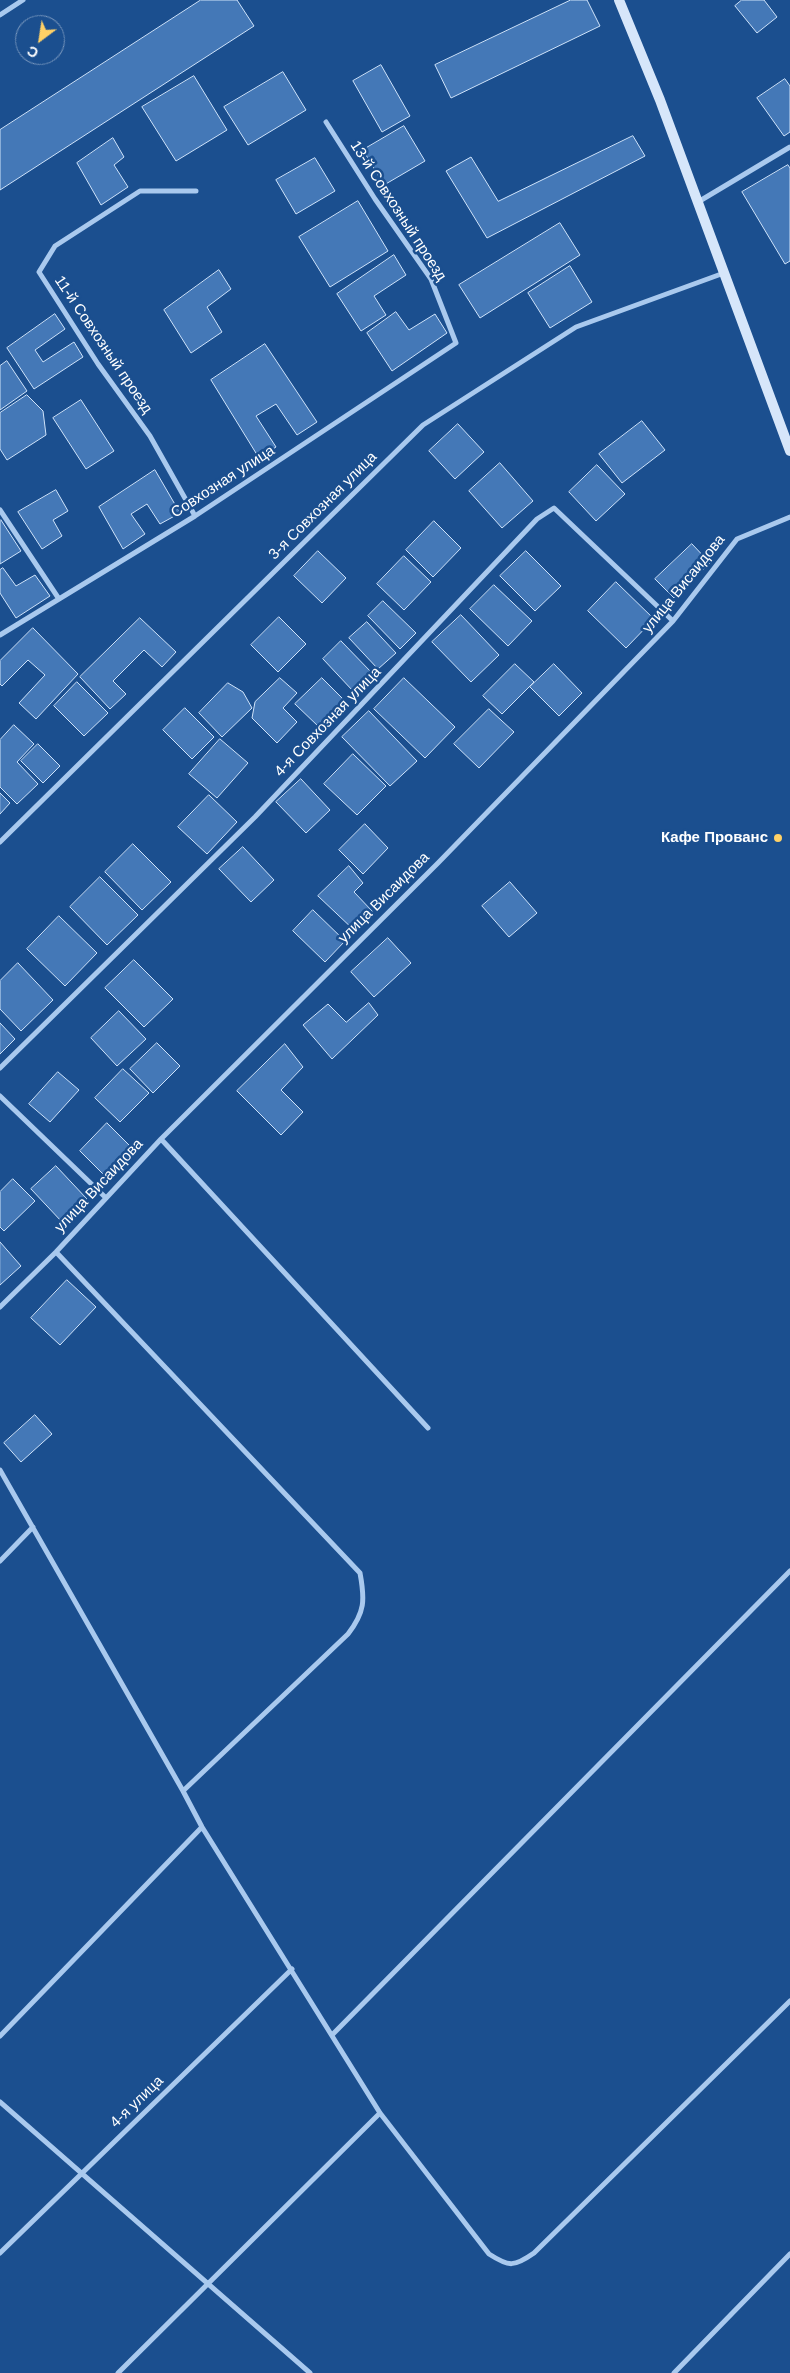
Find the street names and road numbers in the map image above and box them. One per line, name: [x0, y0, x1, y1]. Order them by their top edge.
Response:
street label: 13-й Совхозный проезд: [346, 138, 450, 284]
street label: 11-й Совхозный проезд: [50, 273, 156, 417]
street label: Совхозная улица: [168, 442, 278, 522]
street label: 3-я Совхозная улица: [265, 448, 381, 564]
street label: улица Висаидова: [639, 531, 729, 637]
street label: 4-я Совхозная улица: [271, 663, 385, 781]
street label: улица Висаидова: [335, 849, 433, 947]
street label: улица Висаидова: [51, 1136, 147, 1236]
street label: 4-я улица: [107, 2072, 167, 2132]

